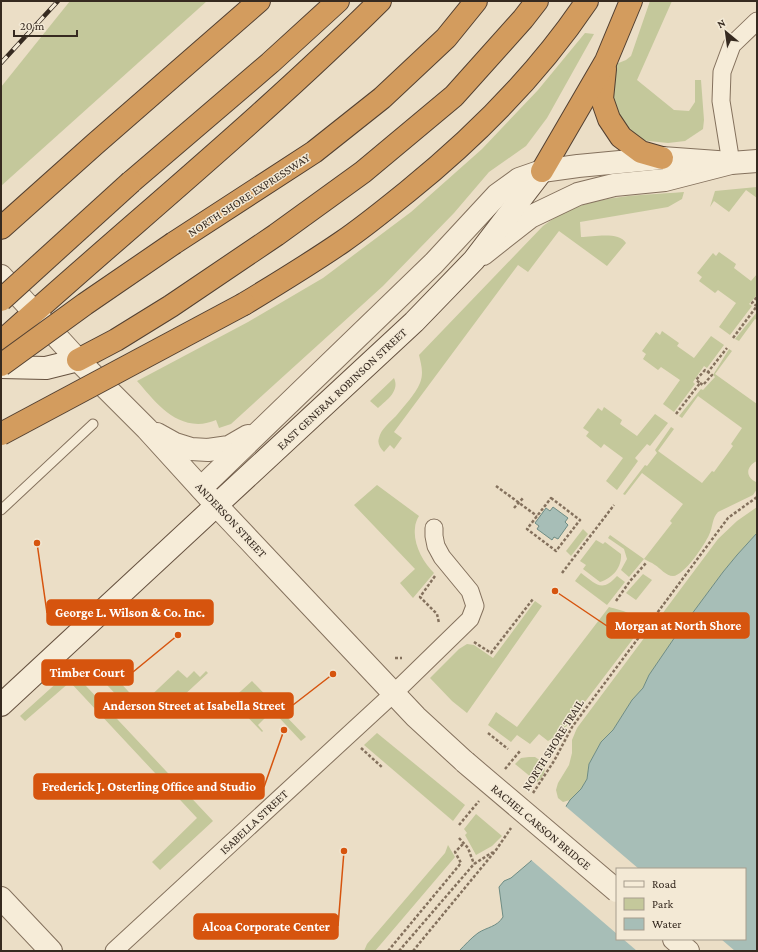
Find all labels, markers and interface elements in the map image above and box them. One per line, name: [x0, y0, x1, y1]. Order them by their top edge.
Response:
scale bar: [14, 12, 77, 38]
north arrow: [706, 12, 746, 52]
text: N: [715, 16, 728, 30]
text: 20 m: [20, 19, 45, 33]
street label: NORTH SHORE EXPRESSWAY: [185, 150, 313, 240]
street label: EAST GENERAL ROBINSON STREET: [274, 325, 410, 453]
street label: ANDERSON STREET: [193, 479, 270, 561]
callout: George L. Wilson & Co. Inc.: [47, 600, 213, 625]
text: George L. Wilson & Co. Inc.: [55, 605, 205, 620]
callout: Morgan at North Shore: [607, 613, 749, 638]
text: Morgan at North Shore: [615, 618, 741, 633]
callout: Timber Court: [42, 660, 133, 685]
text: Timber Court: [49, 665, 125, 680]
callout: Anderson Street at Isabella Street: [95, 693, 293, 718]
street label: NORTH SHORE TRAIL: [519, 697, 587, 793]
text: Anderson Street at Isabella Street: [102, 698, 286, 713]
callout: Frederick J. Osterling Office and Studio: [34, 774, 264, 799]
text: Frederick J. Osterling Office and Studio: [42, 779, 256, 794]
street label: RACHEL CARSON BRIDGE: [488, 781, 594, 873]
street label: ISABELLA STREET: [217, 786, 291, 857]
legend: [616, 868, 746, 940]
text: Road: [652, 877, 677, 891]
text: Park: [652, 897, 674, 911]
callout: Alcoa Corporate Center: [194, 914, 338, 939]
text: Water: [652, 917, 682, 931]
text: Alcoa Corporate Center: [201, 919, 331, 934]

